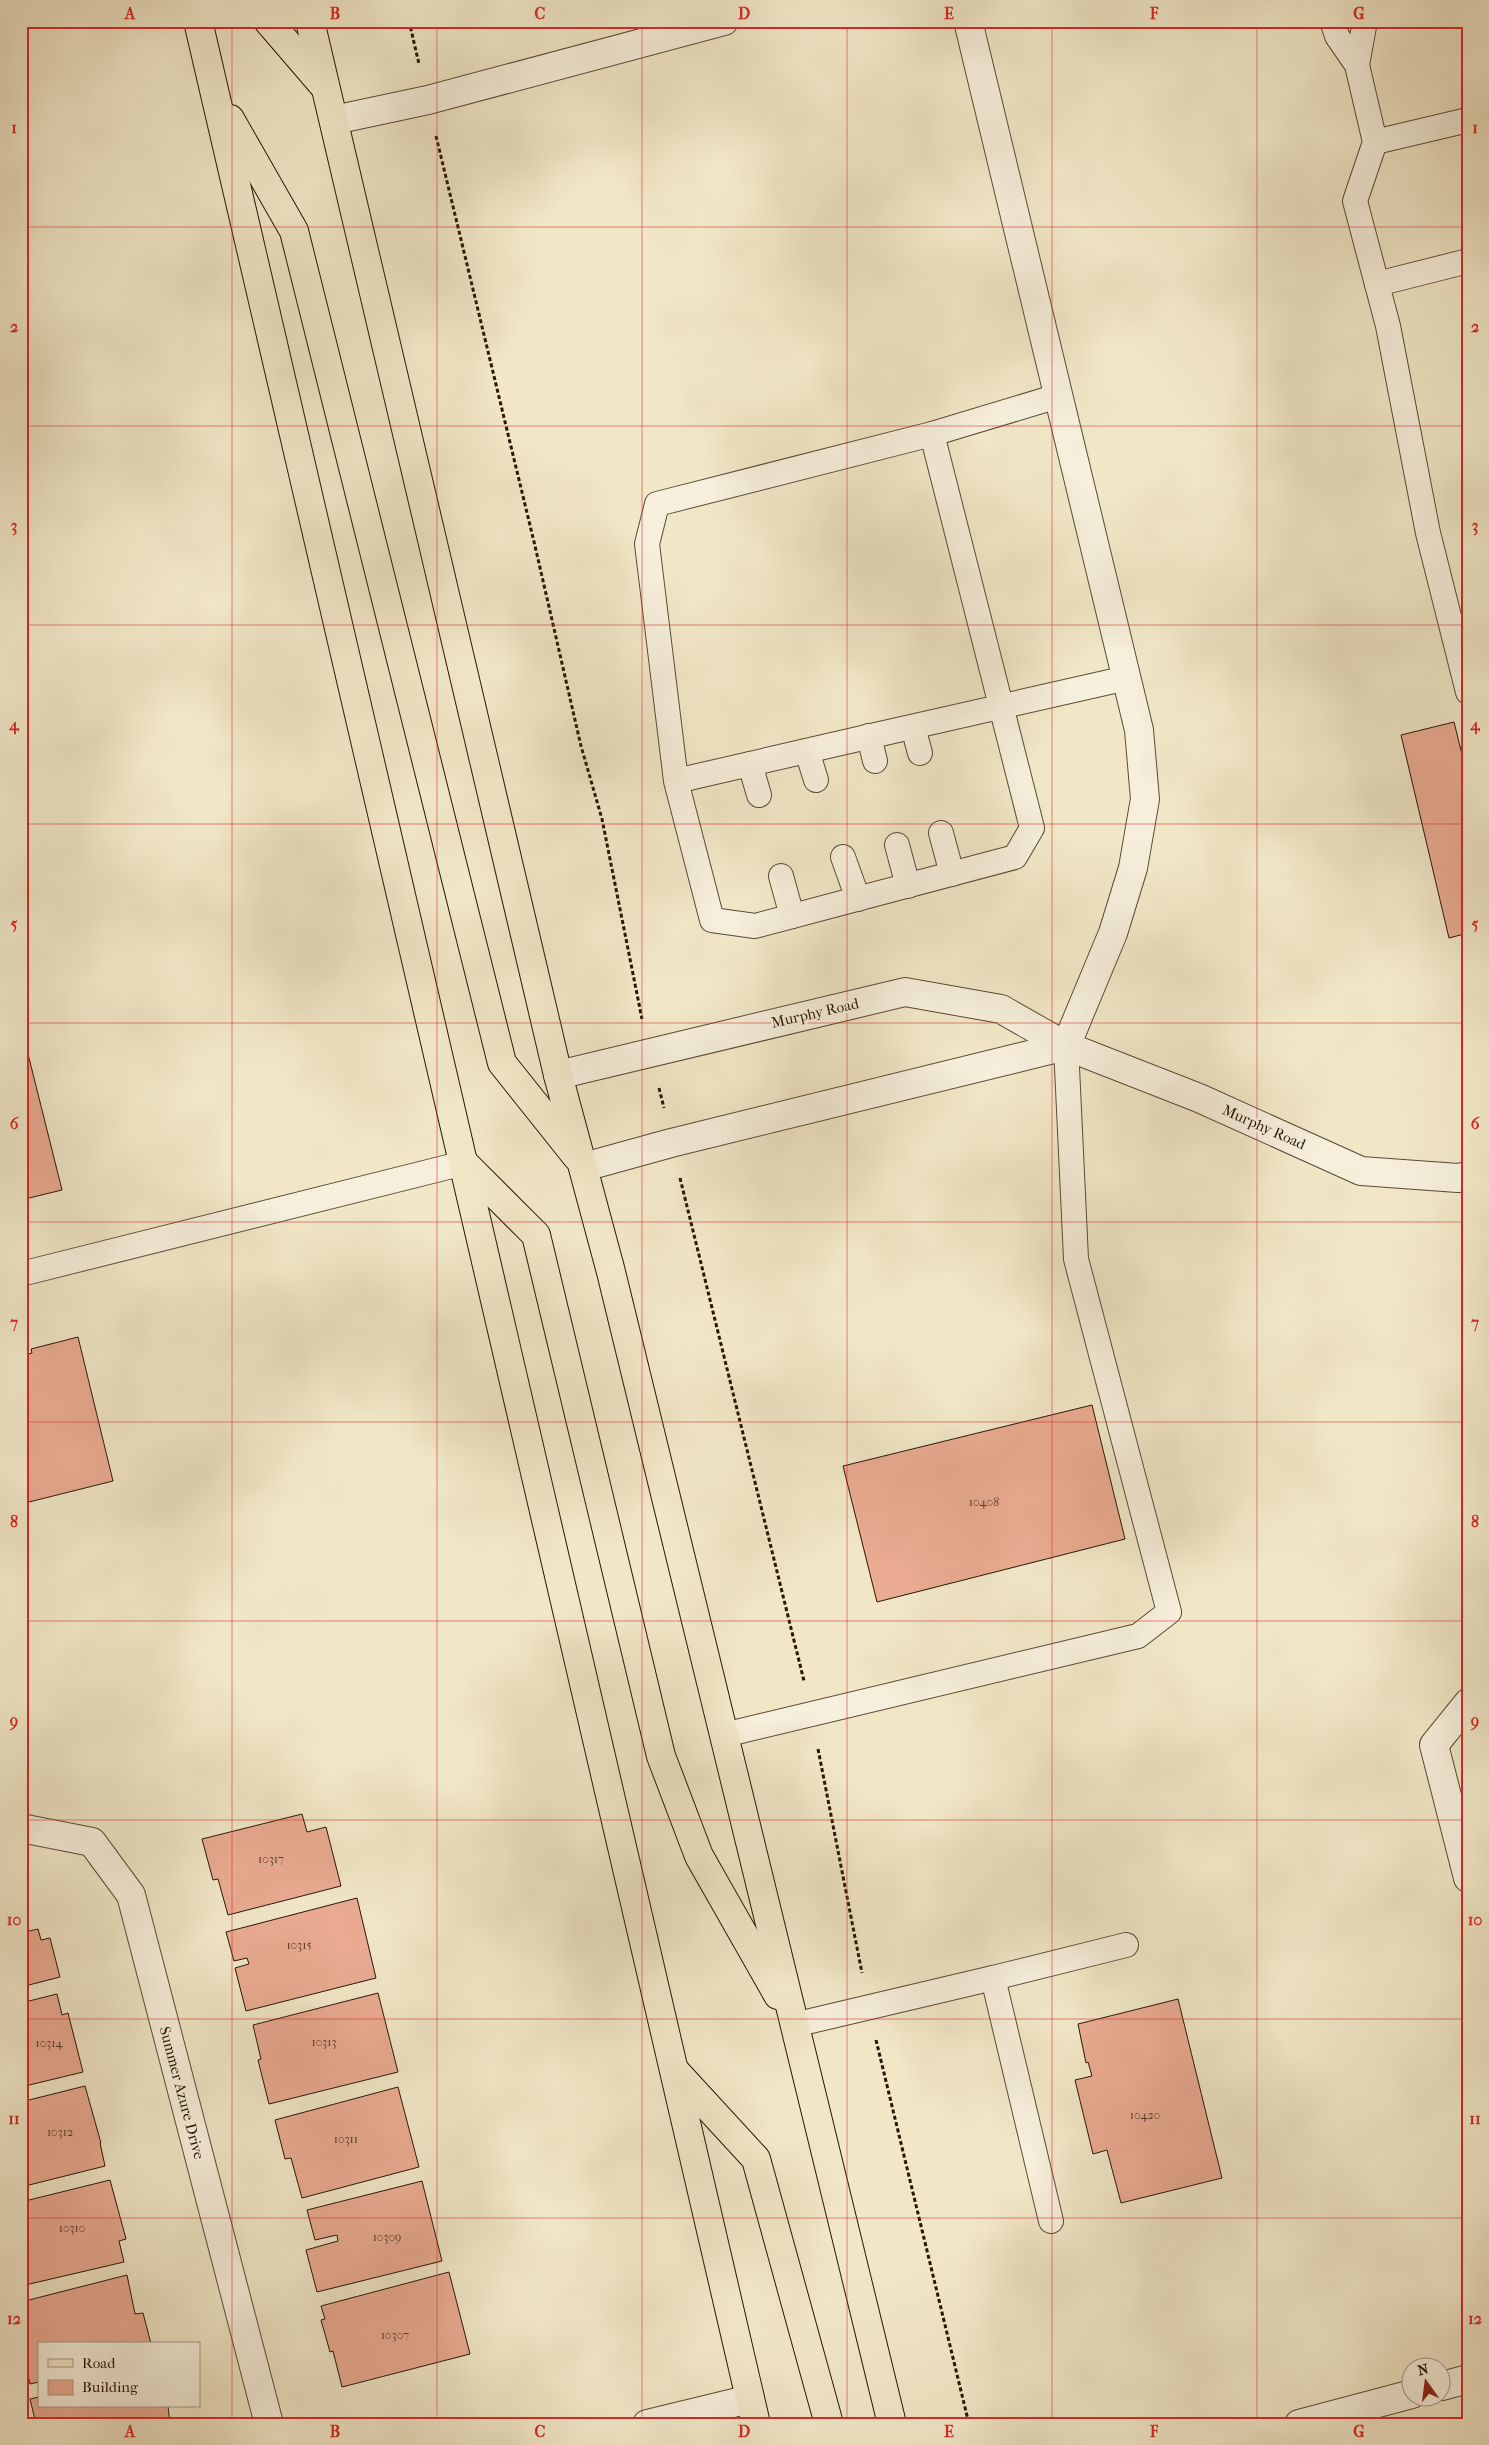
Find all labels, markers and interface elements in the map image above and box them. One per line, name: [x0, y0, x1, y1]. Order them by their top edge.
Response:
text: A: [124, 4, 136, 23]
text: B: [330, 4, 340, 23]
text: C: [535, 4, 546, 23]
text: D: [738, 4, 750, 23]
text: E: [944, 4, 954, 23]
text: F: [1149, 4, 1159, 23]
text: G: [1353, 4, 1365, 23]
text: 1: [11, 118, 17, 137]
text: 1: [1472, 118, 1478, 137]
text: 2: [10, 317, 18, 336]
text: 2: [1471, 317, 1479, 336]
text: 3: [11, 516, 17, 536]
text: 3: [1472, 516, 1478, 536]
text: 4: [8, 715, 20, 735]
text: 4: [1469, 715, 1481, 735]
text: 5: [11, 914, 18, 933]
text: 5: [1472, 914, 1479, 933]
street label: Murphy Road: [769, 994, 861, 1032]
street label: Murphy Road: [1220, 1101, 1309, 1154]
text: 6: [10, 1114, 19, 1133]
text: 6: [1471, 1114, 1480, 1133]
text: 7: [9, 1313, 18, 1332]
text: 7: [1470, 1313, 1479, 1332]
house number: 10408: [969, 1495, 999, 1509]
text: 8: [10, 1512, 18, 1531]
text: 8: [1471, 1512, 1479, 1531]
text: 9: [9, 1711, 18, 1731]
text: 9: [1470, 1711, 1479, 1731]
house number: 10317: [258, 1852, 284, 1866]
text: 10: [7, 1910, 21, 1929]
text: 10: [1468, 1910, 1482, 1929]
house number: 10315: [286, 1938, 312, 1952]
street label: Summer Azure Drive: [156, 2025, 209, 2162]
house number: 10313: [312, 2035, 337, 2049]
house number: 10314: [35, 2036, 63, 2050]
house number: 10420: [1130, 2108, 1160, 2122]
text: 11: [8, 2109, 20, 2128]
text: 11: [1469, 2109, 1481, 2128]
house number: 10312: [47, 2125, 73, 2139]
house number: 10311: [334, 2132, 358, 2146]
house number: 10310: [59, 2221, 85, 2235]
house number: 10309: [373, 2230, 401, 2244]
text: 12: [7, 2309, 21, 2328]
text: 12: [1468, 2309, 1482, 2328]
house number: 10307: [381, 2328, 409, 2342]
legend: [38, 2342, 200, 2408]
text: Road: [82, 2354, 116, 2372]
north arrow: [1402, 2358, 1452, 2408]
text: N: [1416, 2360, 1431, 2379]
text: Building: [82, 2378, 139, 2396]
text: A: [124, 2422, 136, 2441]
text: B: [330, 2422, 340, 2441]
text: C: [535, 2422, 546, 2441]
text: D: [738, 2422, 750, 2441]
text: E: [944, 2422, 954, 2441]
text: F: [1149, 2422, 1159, 2441]
text: G: [1353, 2422, 1365, 2441]

